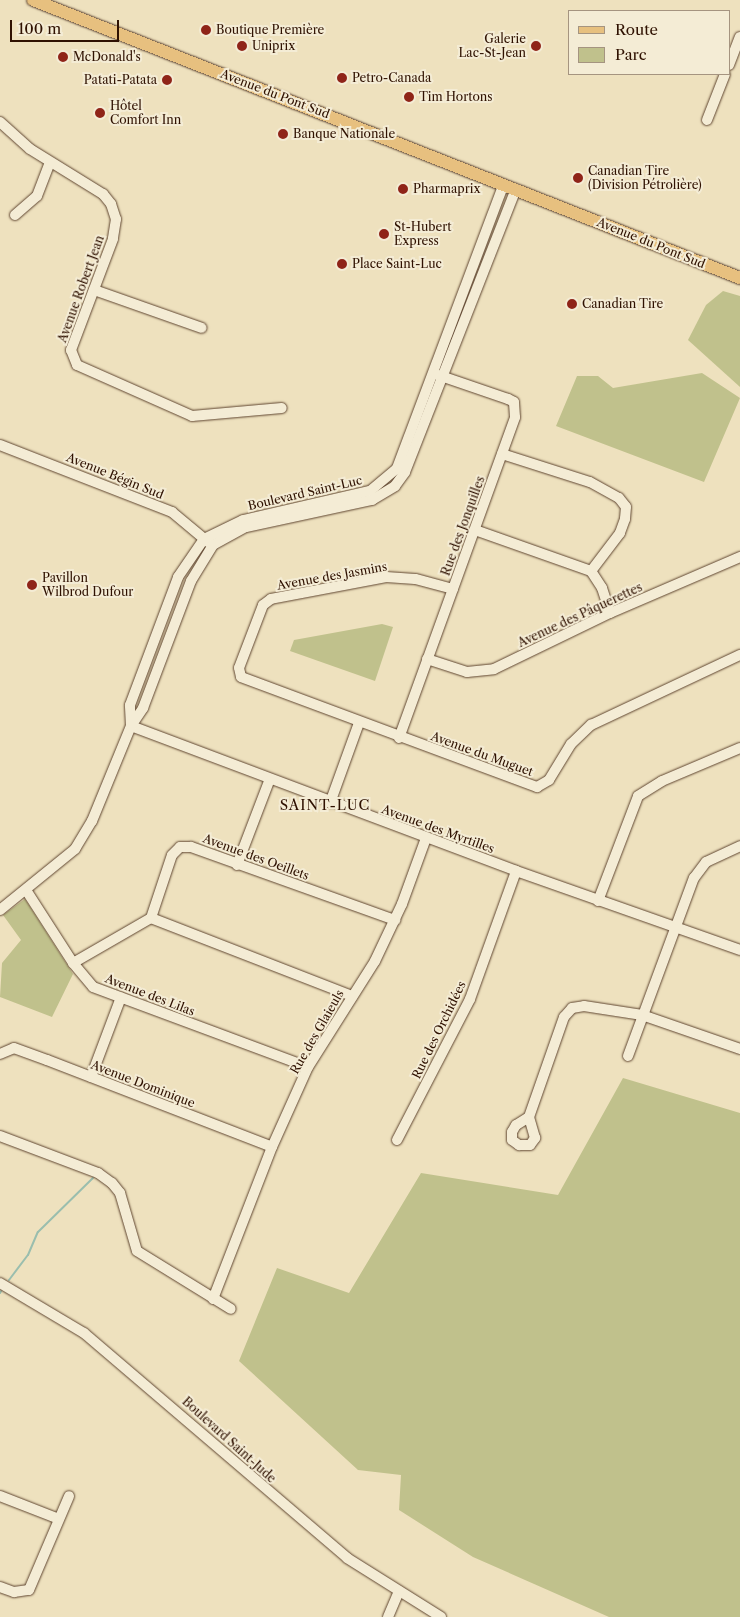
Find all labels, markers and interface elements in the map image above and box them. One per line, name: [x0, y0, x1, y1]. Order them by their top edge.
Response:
scale bar: [12, 10, 121, 42]
legend: [568, 10, 730, 75]
text: 100 m: [18, 19, 61, 38]
text: Route: [615, 20, 658, 39]
place label: Boutique Première: [216, 23, 324, 37]
marker: Boutique Première: [200, 24, 212, 36]
place label: Galerie Lac-St-Jean: [458, 32, 526, 60]
place label: Uniprix: [252, 39, 295, 53]
marker: Uniprix: [236, 40, 248, 52]
marker: Galerie Lac-St-Jean: [530, 40, 542, 52]
text: Parc: [615, 45, 647, 64]
place label: McDonald's: [73, 50, 141, 64]
marker: McDonald's: [57, 51, 69, 63]
street label: Avenue du Pont Sud: [218, 67, 332, 121]
place label: Petro-Canada: [352, 71, 431, 85]
marker: Petro-Canada: [336, 72, 348, 84]
place label: Patati-Patata: [84, 73, 157, 87]
marker: Patati-Patata: [161, 74, 173, 86]
place label: Tim Hortons: [419, 90, 493, 104]
marker: Tim Hortons: [403, 91, 415, 103]
place label: Hôtel Comfort Inn: [110, 99, 181, 127]
marker: Hôtel Comfort Inn: [94, 107, 106, 119]
place label: Banque Nationale: [293, 127, 395, 141]
marker: Banque Nationale: [277, 128, 289, 140]
place label: Canadian Tire (Division Pétrolière): [588, 164, 702, 192]
marker: Canadian Tire (Division Pétrolière): [572, 172, 584, 184]
place label: Pharmaprix: [413, 182, 480, 196]
marker: Pharmaprix: [397, 183, 409, 195]
street label: Avenue du Pont Sud: [595, 215, 707, 271]
place label: St-Hubert Express: [394, 220, 452, 248]
marker: St-Hubert Express: [378, 228, 390, 240]
street label: Avenue Robert Jean: [55, 233, 107, 345]
place label: Place Saint-Luc: [352, 257, 442, 271]
marker: Place Saint-Luc: [336, 258, 348, 270]
place label: Canadian Tire: [582, 297, 664, 311]
marker: Canadian Tire: [566, 298, 578, 310]
street label: Avenue Bégin Sud: [64, 450, 166, 502]
street label: Boulevard Saint-Luc: [246, 473, 364, 513]
street label: Rue des Jonquilles: [438, 474, 488, 578]
street label: Avenue des Jasmins: [276, 559, 388, 593]
place label: Pavillon Wilbrod Dufour: [42, 571, 133, 599]
marker: Pavillon Wilbrod Dufour: [26, 579, 38, 591]
street label: Avenue des Pâquerettes: [515, 580, 645, 650]
street label: Avenue du Muguet: [429, 729, 535, 779]
district label: SAINT-LUC: [279, 797, 371, 813]
street label: Avenue des Myrtilles: [380, 802, 496, 856]
street label: Avenue des Oeillets: [201, 831, 311, 883]
street label: Avenue des Lilas: [103, 971, 197, 1019]
street label: Rue des Orchidées: [409, 979, 469, 1081]
street label: Rue des Glaieuls: [287, 987, 347, 1077]
street label: Avenue Dominique: [89, 1058, 197, 1110]
street label: Boulevard Saint-Jude: [179, 1394, 279, 1486]

